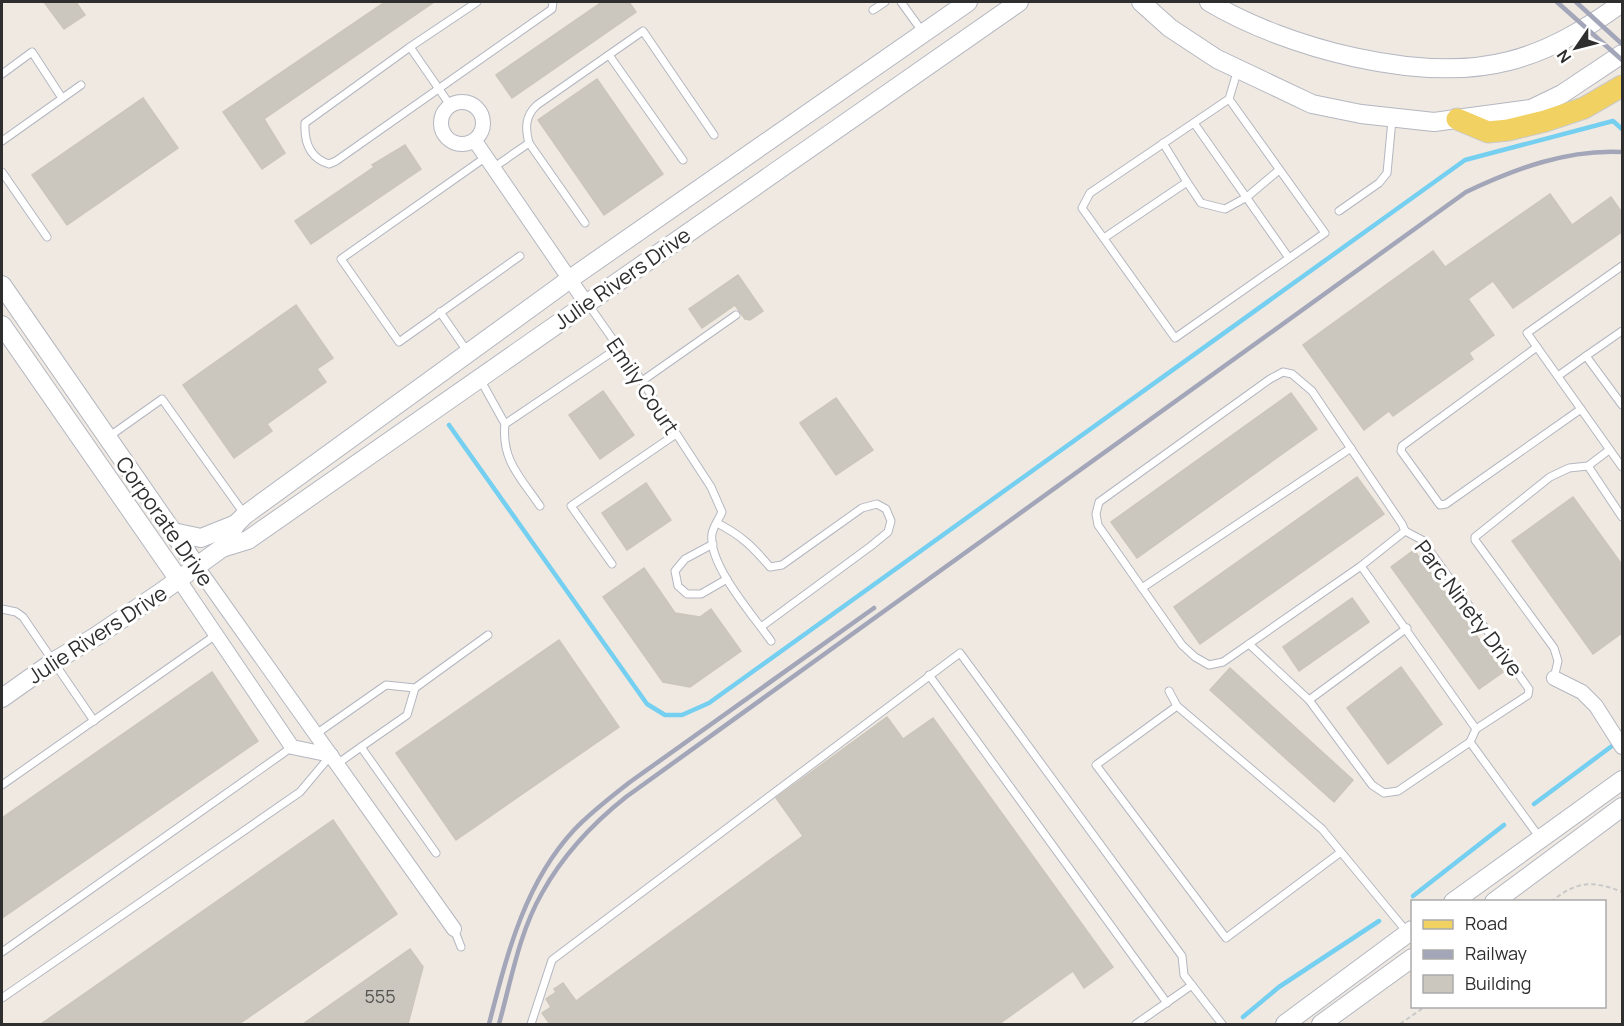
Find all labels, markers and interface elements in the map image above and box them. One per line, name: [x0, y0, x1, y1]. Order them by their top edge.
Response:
north arrow: [1546, 18, 1606, 78]
text: N: [1551, 46, 1576, 68]
street label: Julie Rivers Drive: [548, 220, 696, 336]
street label: Emily Court: [600, 332, 686, 440]
street label: Corporate Drive: [110, 451, 220, 591]
street label: Parc Ninety Drive: [1409, 534, 1529, 682]
street label: Julie Rivers Drive: [22, 579, 172, 689]
legend: [1411, 900, 1606, 1008]
text: Road: [1465, 911, 1508, 935]
text: Railway: [1465, 941, 1527, 965]
text: Building: [1465, 971, 1531, 995]
house number: 555: [364, 984, 396, 1008]

